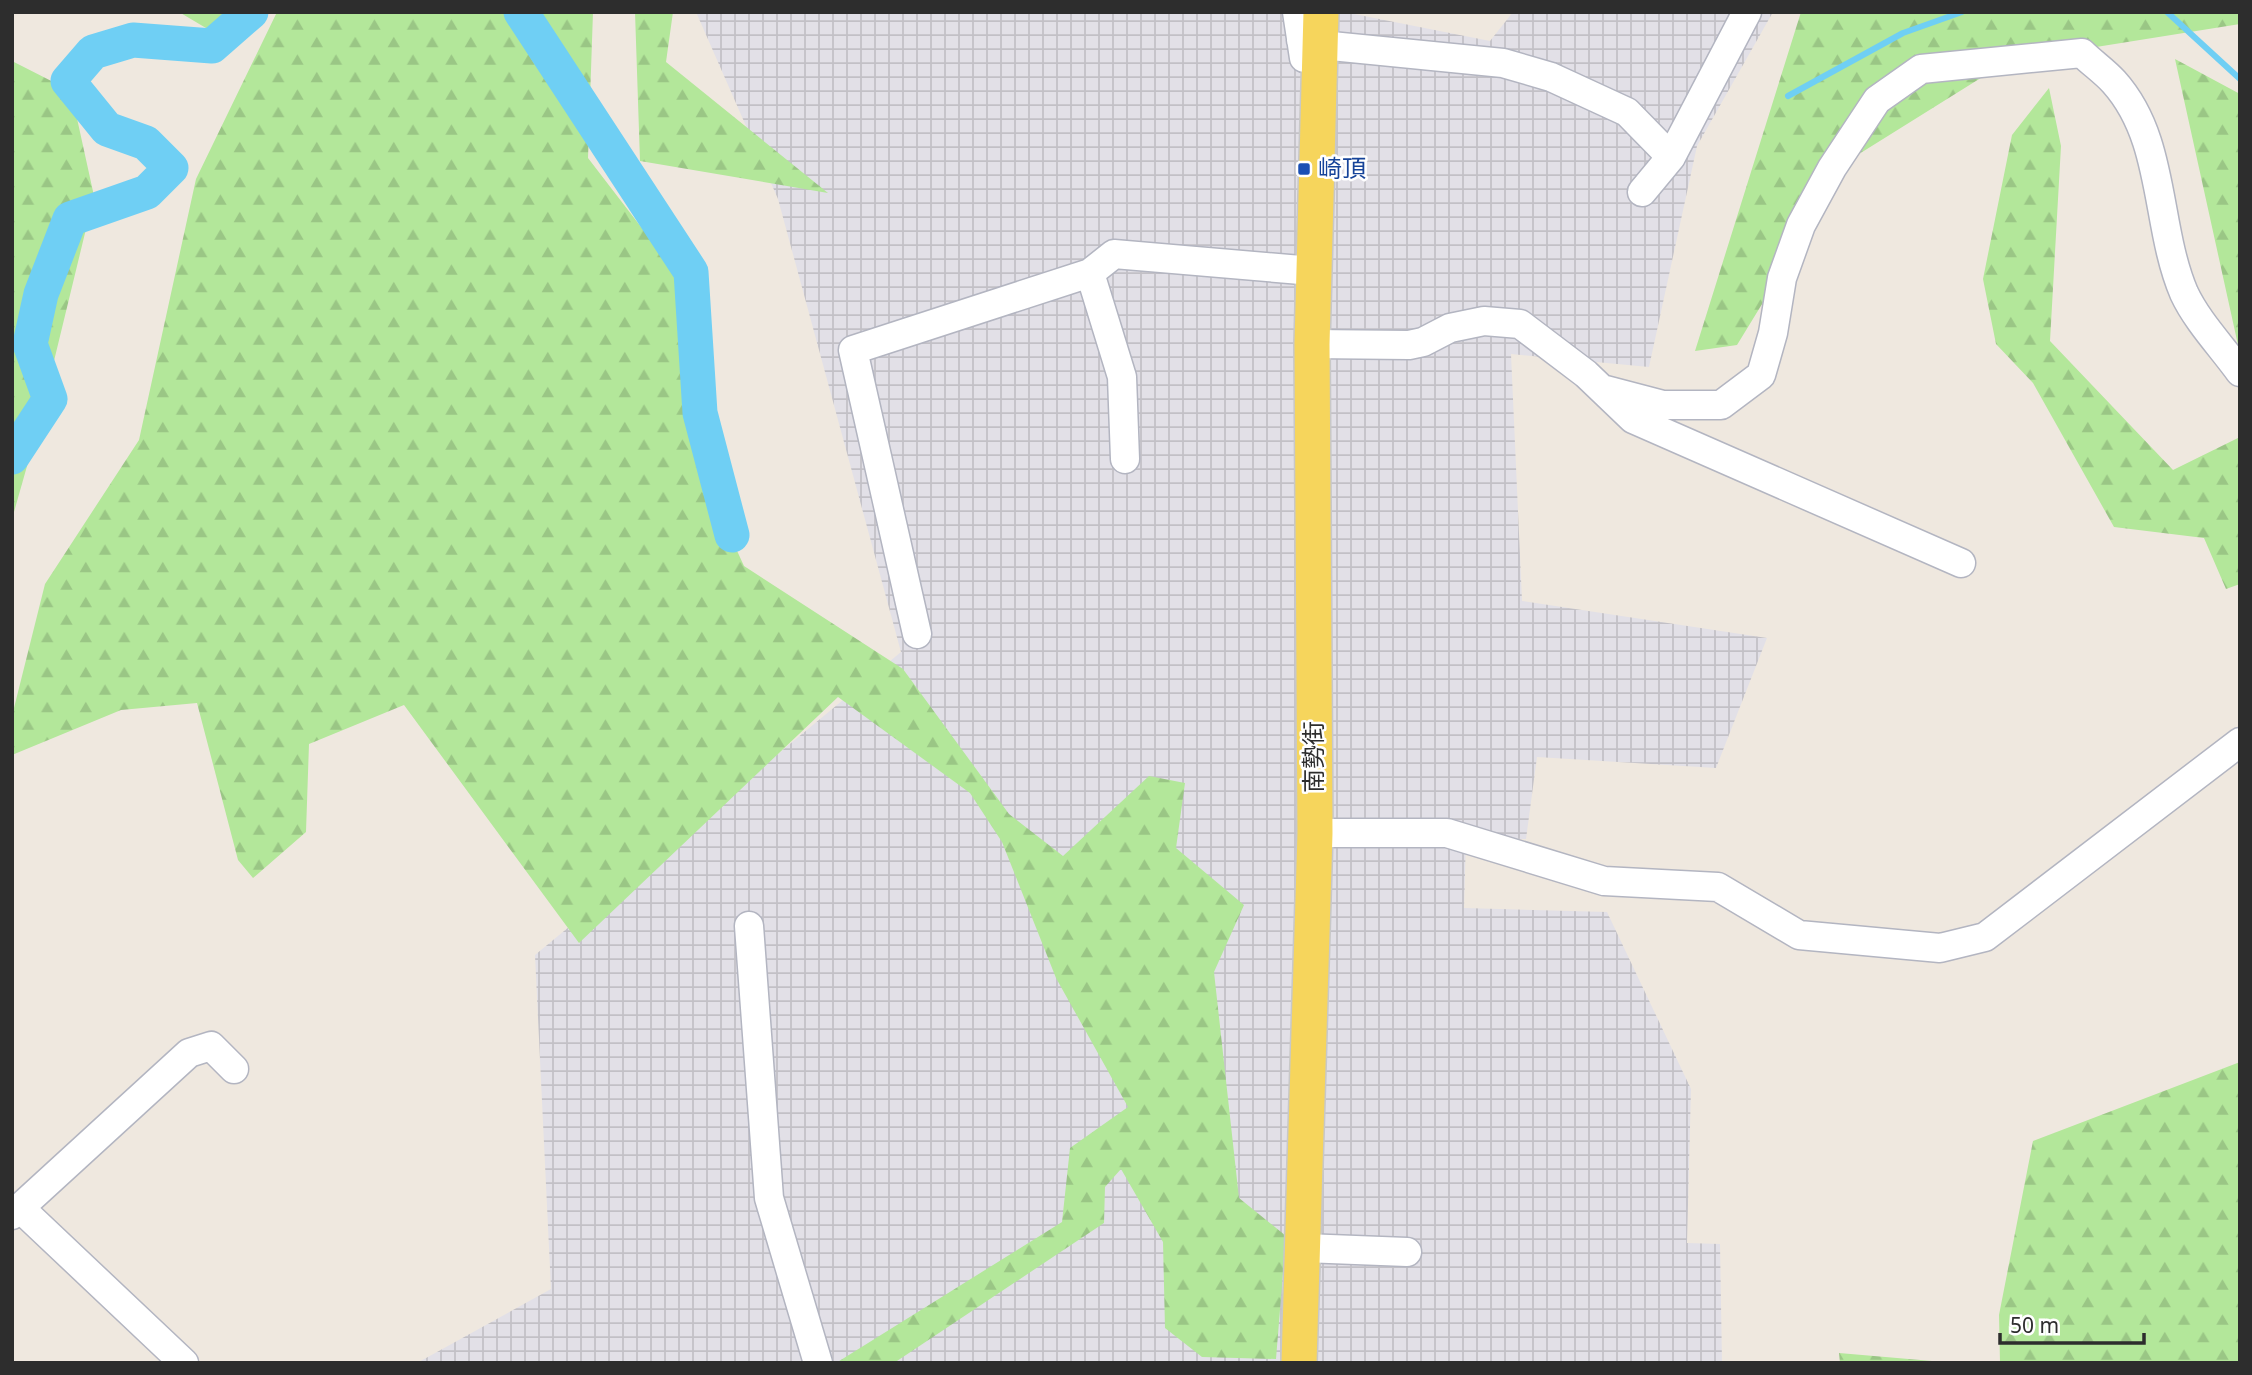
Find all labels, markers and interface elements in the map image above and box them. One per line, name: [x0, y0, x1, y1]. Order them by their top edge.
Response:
place label: 崎頂: [1318, 151, 1366, 184]
marker: 崎頂: [1296, 161, 1312, 177]
street label: 南勢街: [1296, 721, 1329, 793]
scale bar: [2000, 1302, 2144, 1346]
text: 50 m: [2010, 1311, 2059, 1339]

